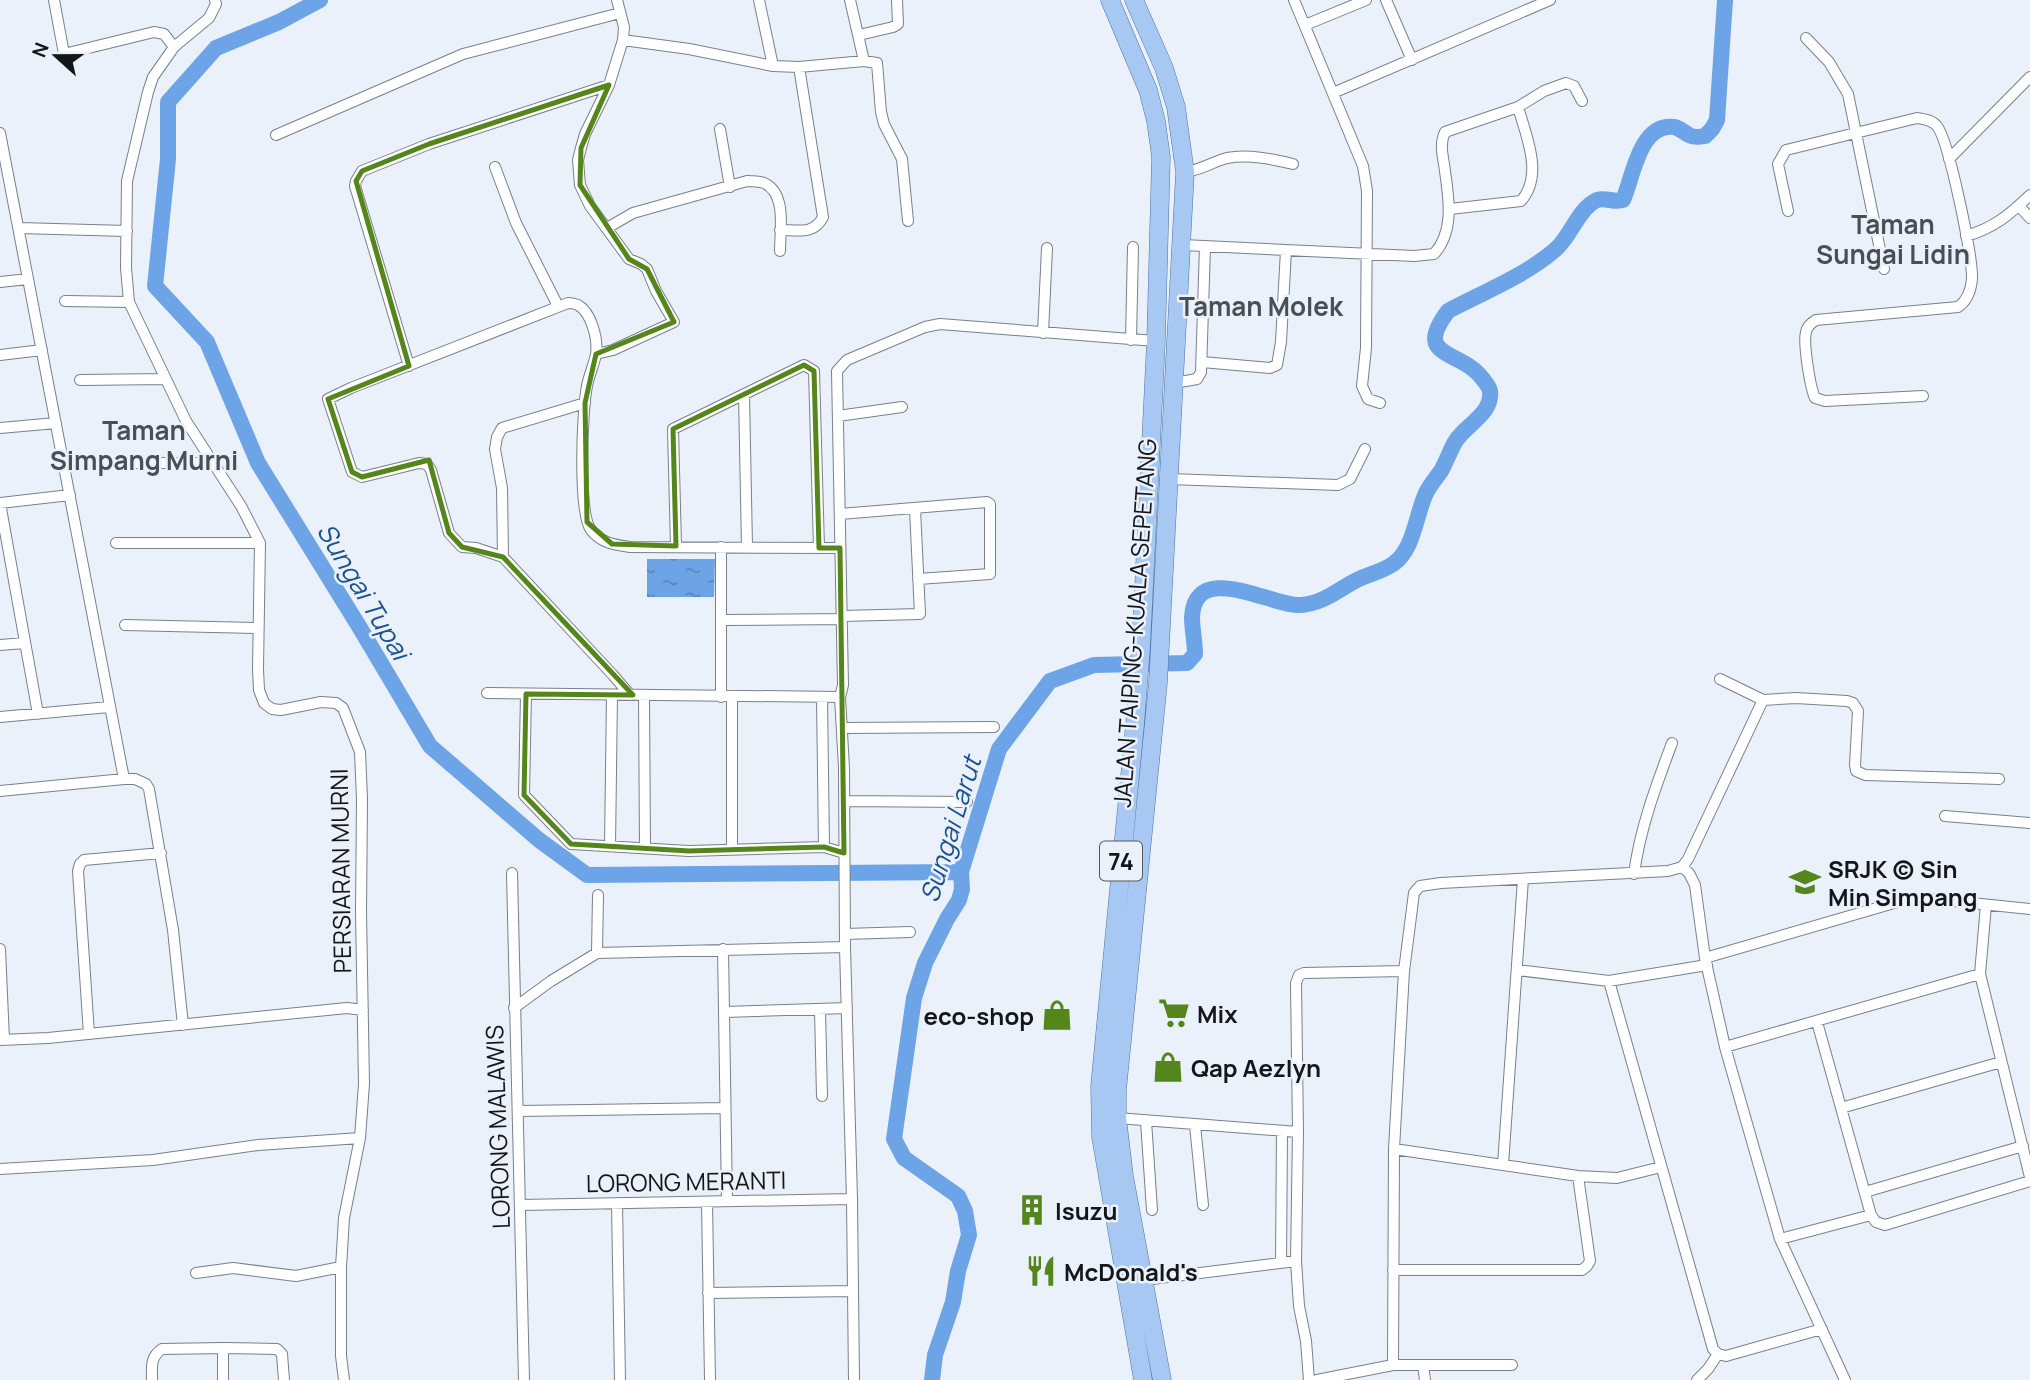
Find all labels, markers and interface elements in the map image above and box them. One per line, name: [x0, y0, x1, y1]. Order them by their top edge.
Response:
north arrow: [21, 21, 91, 91]
text: N: [26, 39, 55, 61]
district label: Taman Sungai Lidin: [1816, 206, 1970, 272]
district label: Taman Molek: [1179, 288, 1344, 324]
district label: Taman Simpang Murni: [50, 412, 238, 478]
street label: JALAN TAIPING-KUALA SEPETANG: [1105, 437, 1163, 808]
water label: Sungai Tupai: [309, 516, 420, 669]
water label: Sungai Larut: [911, 749, 990, 906]
street label: PERSIARAN MURNI: [322, 768, 358, 974]
road number: 74: [1100, 842, 1142, 880]
place label: SRJK (c) Sin Min Simpang: [1828, 852, 1978, 913]
school or university icon: SRJK (c) Sin Min Simpang: [1788, 865, 1822, 899]
supermarket icon: Mix: [1157, 996, 1191, 1030]
place label: Mix: [1197, 997, 1238, 1030]
shop icon: eco-shop: [1040, 998, 1074, 1032]
place label: eco-shop: [924, 999, 1034, 1032]
street label: LORONG MALAWIS: [477, 1025, 517, 1229]
shop icon: Qap Aezlyn: [1151, 1050, 1185, 1084]
place label: Qap Aezlyn: [1191, 1051, 1321, 1084]
street label: LORONG MERANTI: [586, 1163, 786, 1199]
building icon: Isuzu: [1015, 1193, 1049, 1227]
place label: Isuzu: [1055, 1194, 1118, 1227]
restaurant icon: McDonald's: [1024, 1254, 1058, 1288]
place label: McDonald's: [1064, 1255, 1198, 1288]

